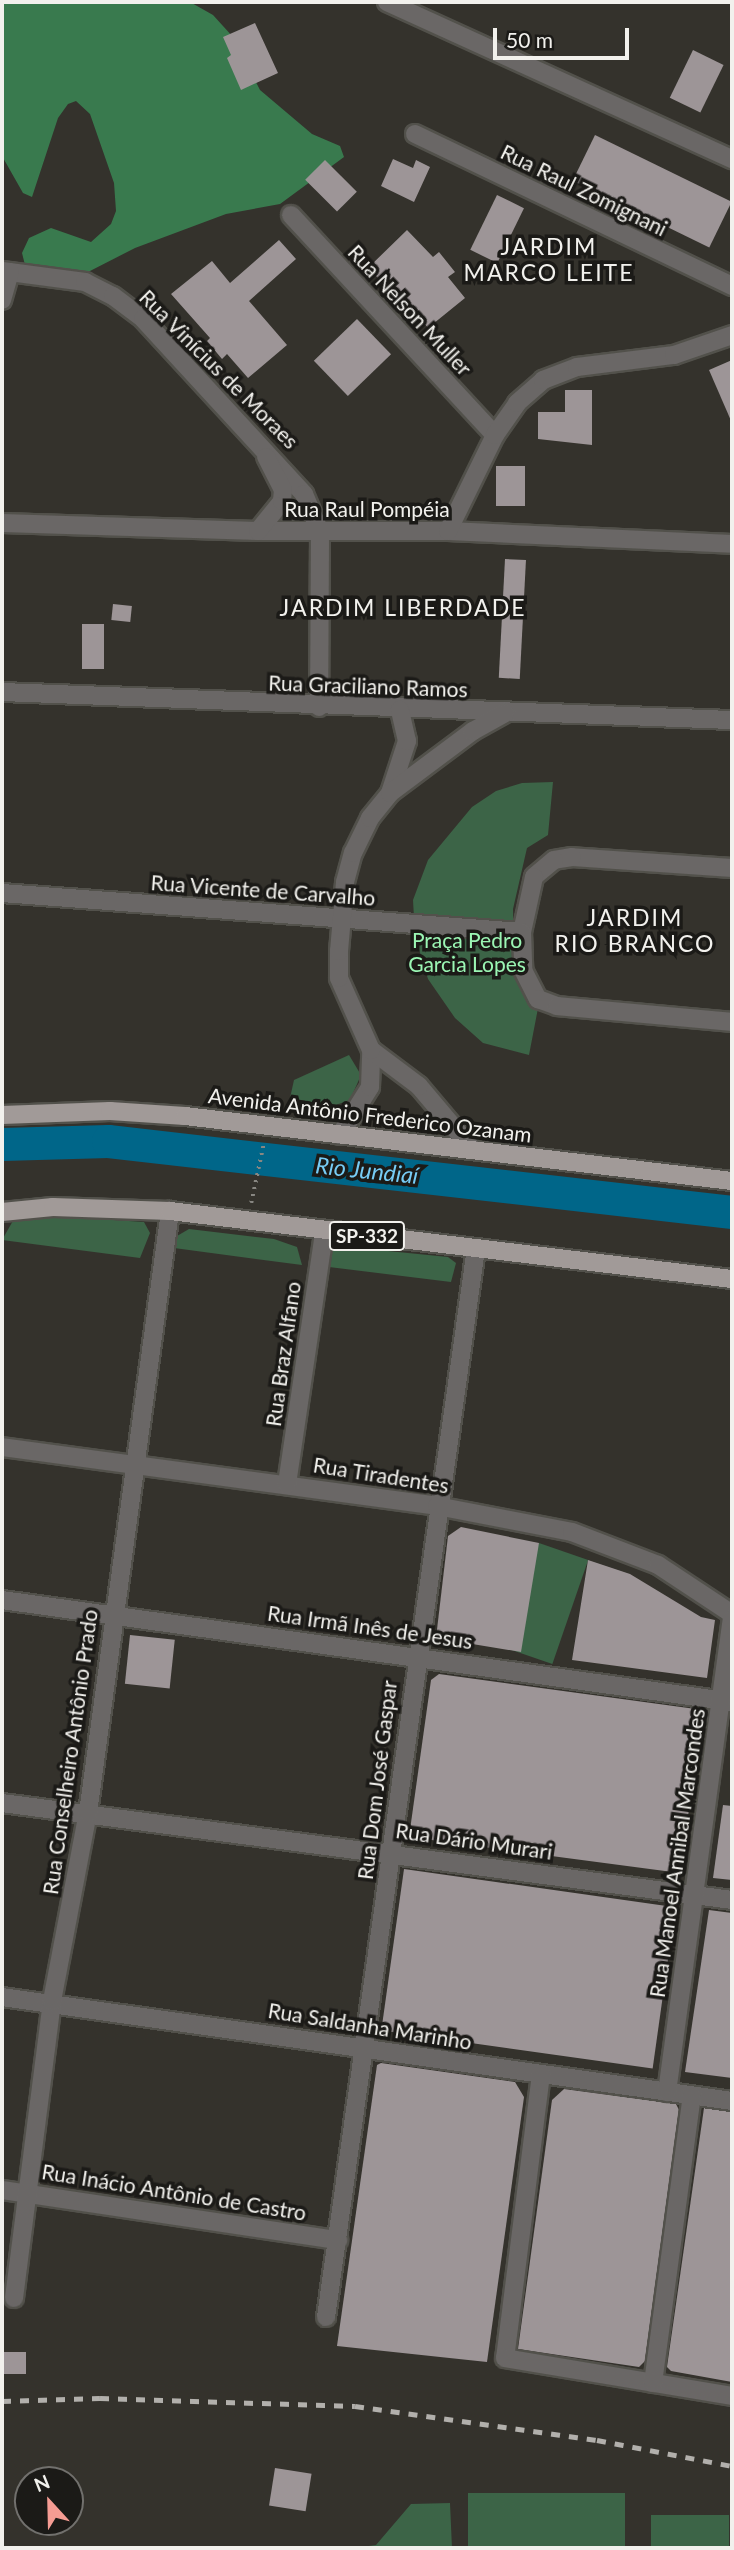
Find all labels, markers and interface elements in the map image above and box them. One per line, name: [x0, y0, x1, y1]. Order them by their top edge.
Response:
scale bar: [496, 14, 632, 58]
text: 50 m: [506, 27, 553, 52]
street label: Rua Raul Zomignani: [497, 139, 671, 241]
district label: JARDIM MARCO LEITE: [465, 232, 633, 286]
street label: Rua Nelson Muller: [343, 239, 477, 381]
street label: Rua Vinícius de Moraes: [134, 284, 304, 454]
street label: Rua Raul Pompéia: [284, 496, 450, 522]
district label: JARDIM LIBERDADE: [282, 593, 524, 621]
street label: Rua Graciliano Ramos: [268, 670, 468, 702]
street label: Rua Vicente de Carvalho: [149, 870, 377, 910]
district label: JARDIM RIO BRANCO: [556, 903, 714, 957]
park label: Praça Pedro Garcia Lopes: [408, 927, 526, 977]
street label: Avenida Antônio Frederico Ozanam: [206, 1083, 534, 1147]
water label: Rio Jundiaí: [314, 1151, 420, 1189]
road number: SP-332: [328, 1220, 406, 1252]
street label: Rua Braz Alfano: [260, 1280, 306, 1428]
street label: Rua Tiradentes: [311, 1452, 451, 1498]
street label: Rua Irmã Inês de Jesus: [266, 1600, 474, 1654]
street label: Rua Conselheiro Antônio Prado: [37, 1607, 103, 1897]
street label: Rua Dom José Gaspar: [352, 1679, 402, 1881]
street label: Rua Manoel Annibal Marcondes: [644, 1707, 710, 1999]
street label: Rua Dário Murari: [394, 1818, 554, 1864]
street label: Rua Saldanha Marinho: [266, 1997, 474, 2055]
street label: Rua Inácio Antônio de Castro: [40, 2159, 308, 2225]
north arrow: [14, 2466, 84, 2536]
text: N: [31, 2470, 53, 2496]

